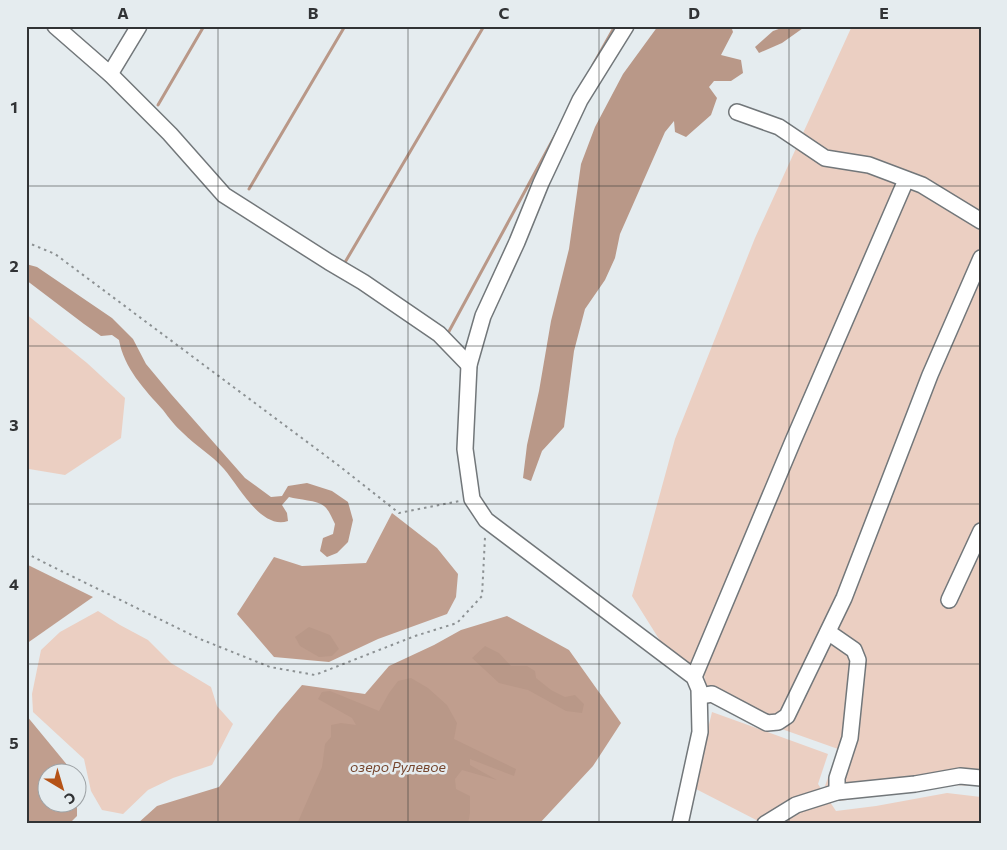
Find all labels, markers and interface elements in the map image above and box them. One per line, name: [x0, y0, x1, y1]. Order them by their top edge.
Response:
text: A: [117, 3, 129, 22]
text: B: [308, 3, 319, 22]
text: C: [499, 3, 510, 22]
text: D: [688, 3, 700, 22]
text: E: [879, 3, 889, 22]
text: 1: [10, 97, 18, 116]
text: 2: [9, 256, 19, 275]
text: 3: [9, 415, 19, 434]
text: 4: [9, 574, 19, 593]
text: 5: [9, 733, 19, 752]
water label: озеро Рулевое: [350, 758, 447, 775]
north arrow: [38, 762, 88, 812]
text: С: [61, 789, 79, 808]

